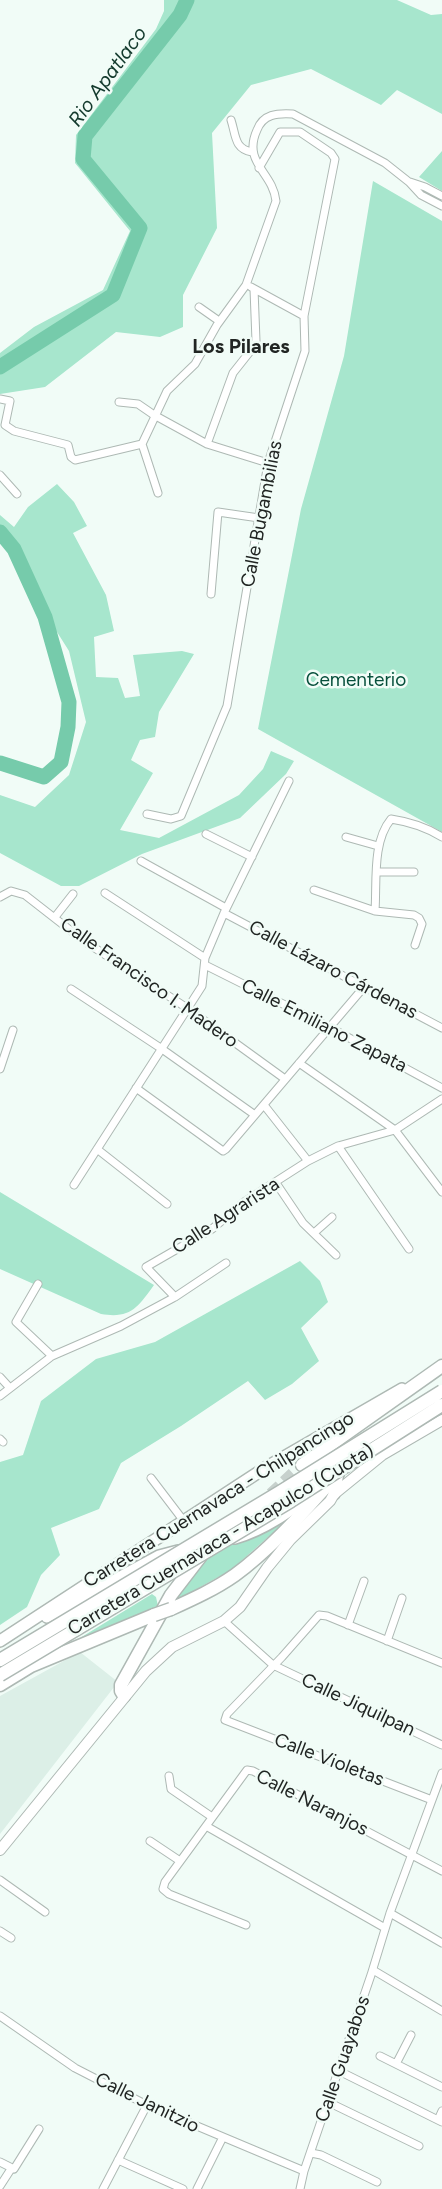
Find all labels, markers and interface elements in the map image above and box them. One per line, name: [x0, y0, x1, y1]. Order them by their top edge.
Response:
water label: Rio Apatlaco: [64, 22, 152, 132]
district label: Los Pilares: [192, 335, 290, 359]
street label: Calle Bugambilias: [237, 439, 287, 589]
park label: Cementerio: [306, 669, 406, 691]
street label: Calle Francisco I. Madero: [56, 913, 242, 1053]
street label: Calle Lázaro Cárdenas: [245, 916, 421, 1024]
street label: Calle Emiliano Zapata: [237, 974, 411, 1078]
street label: Calle Agrarista: [168, 1173, 284, 1259]
street label: Carretera Cuernavaca - Chilpancingo: [80, 1407, 358, 1593]
street label: Carretera Cuernavaca - Acapulco (Cuota): [64, 1439, 378, 1641]
street label: Calle Jiquilpan: [298, 1669, 418, 1741]
street label: Calle Violetas: [271, 1729, 387, 1791]
street label: Calle Naranjos: [252, 1765, 372, 1841]
street label: Calle Guayabos: [311, 1993, 375, 2125]
street label: Calle Janitzio: [91, 2068, 203, 2138]

